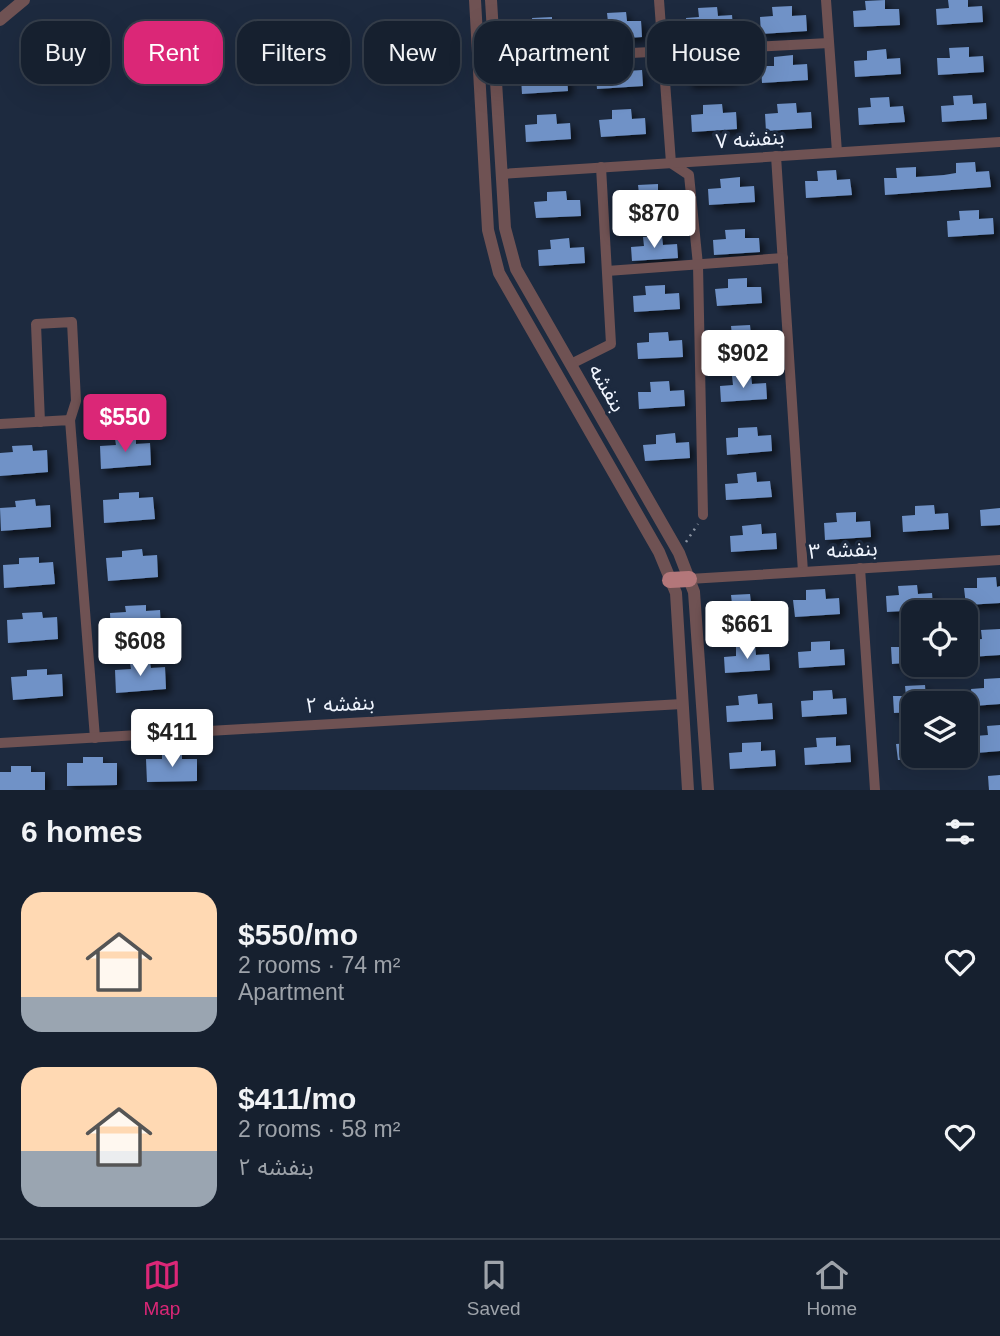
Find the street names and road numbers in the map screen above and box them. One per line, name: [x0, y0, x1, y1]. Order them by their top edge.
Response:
street label: بنفشه ۷: [715, 125, 785, 152]
street label: بنفشه: [585, 360, 630, 416]
street label: بنفشه ۳: [808, 536, 878, 563]
street label: بنفشه ۲: [305, 690, 375, 717]

